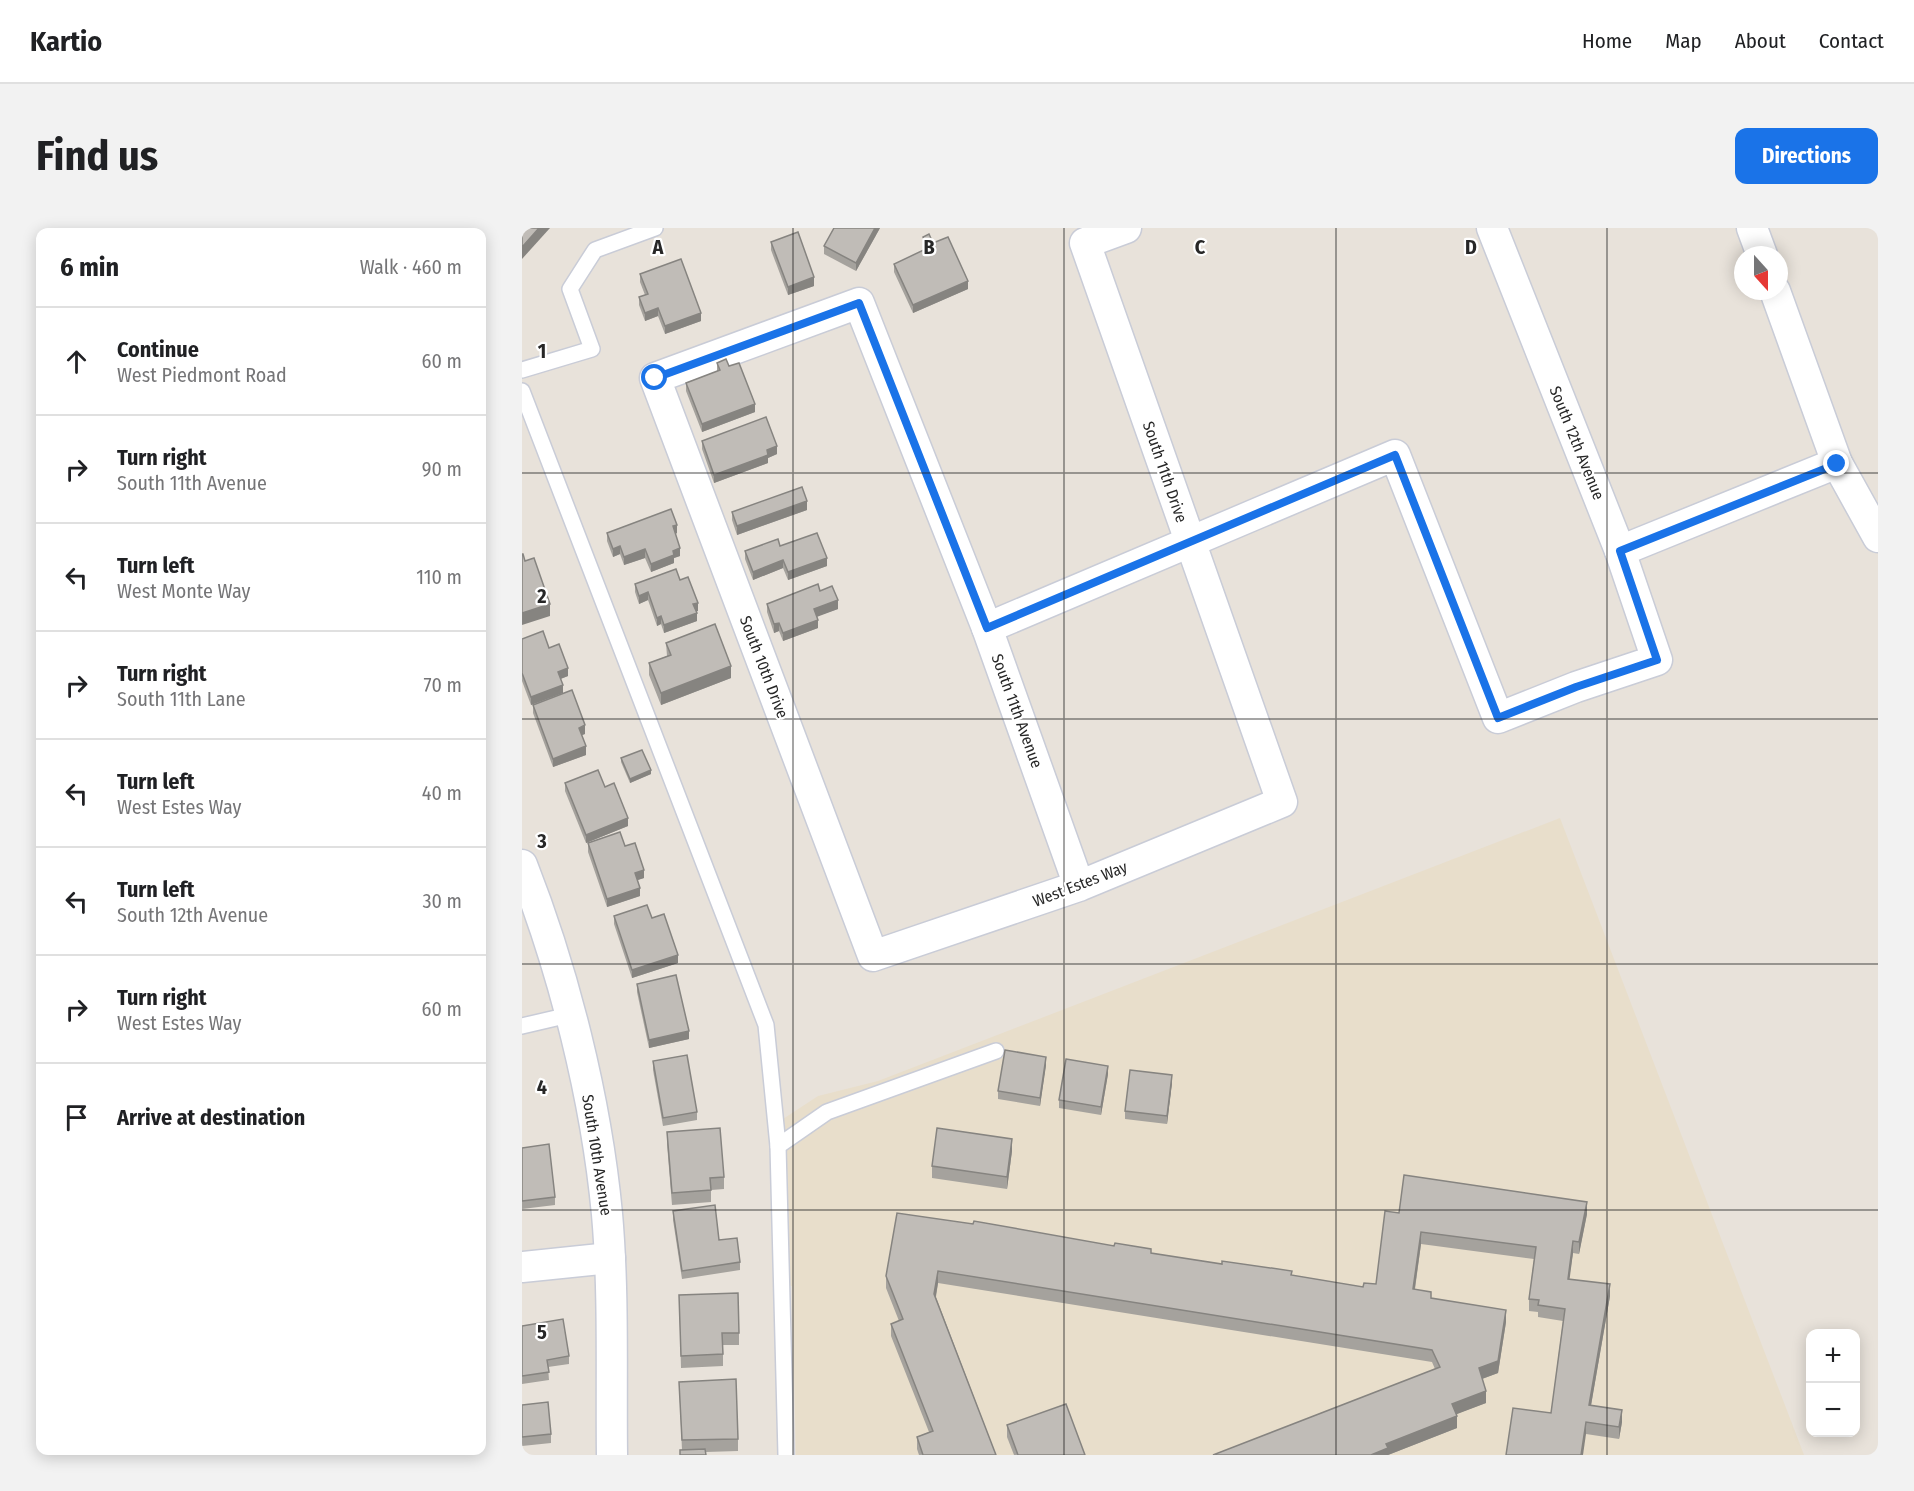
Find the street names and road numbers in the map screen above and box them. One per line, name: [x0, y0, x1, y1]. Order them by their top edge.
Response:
street label: South 12th Avenue: [1546, 383, 1608, 503]
street label: South 11th Drive: [1139, 419, 1191, 525]
street label: South 10th Drive: [736, 613, 792, 721]
street label: South 11th Avenue: [988, 651, 1046, 771]
street label: West Estes Way: [1030, 857, 1131, 911]
street label: South 10th Avenue: [578, 1093, 616, 1217]

